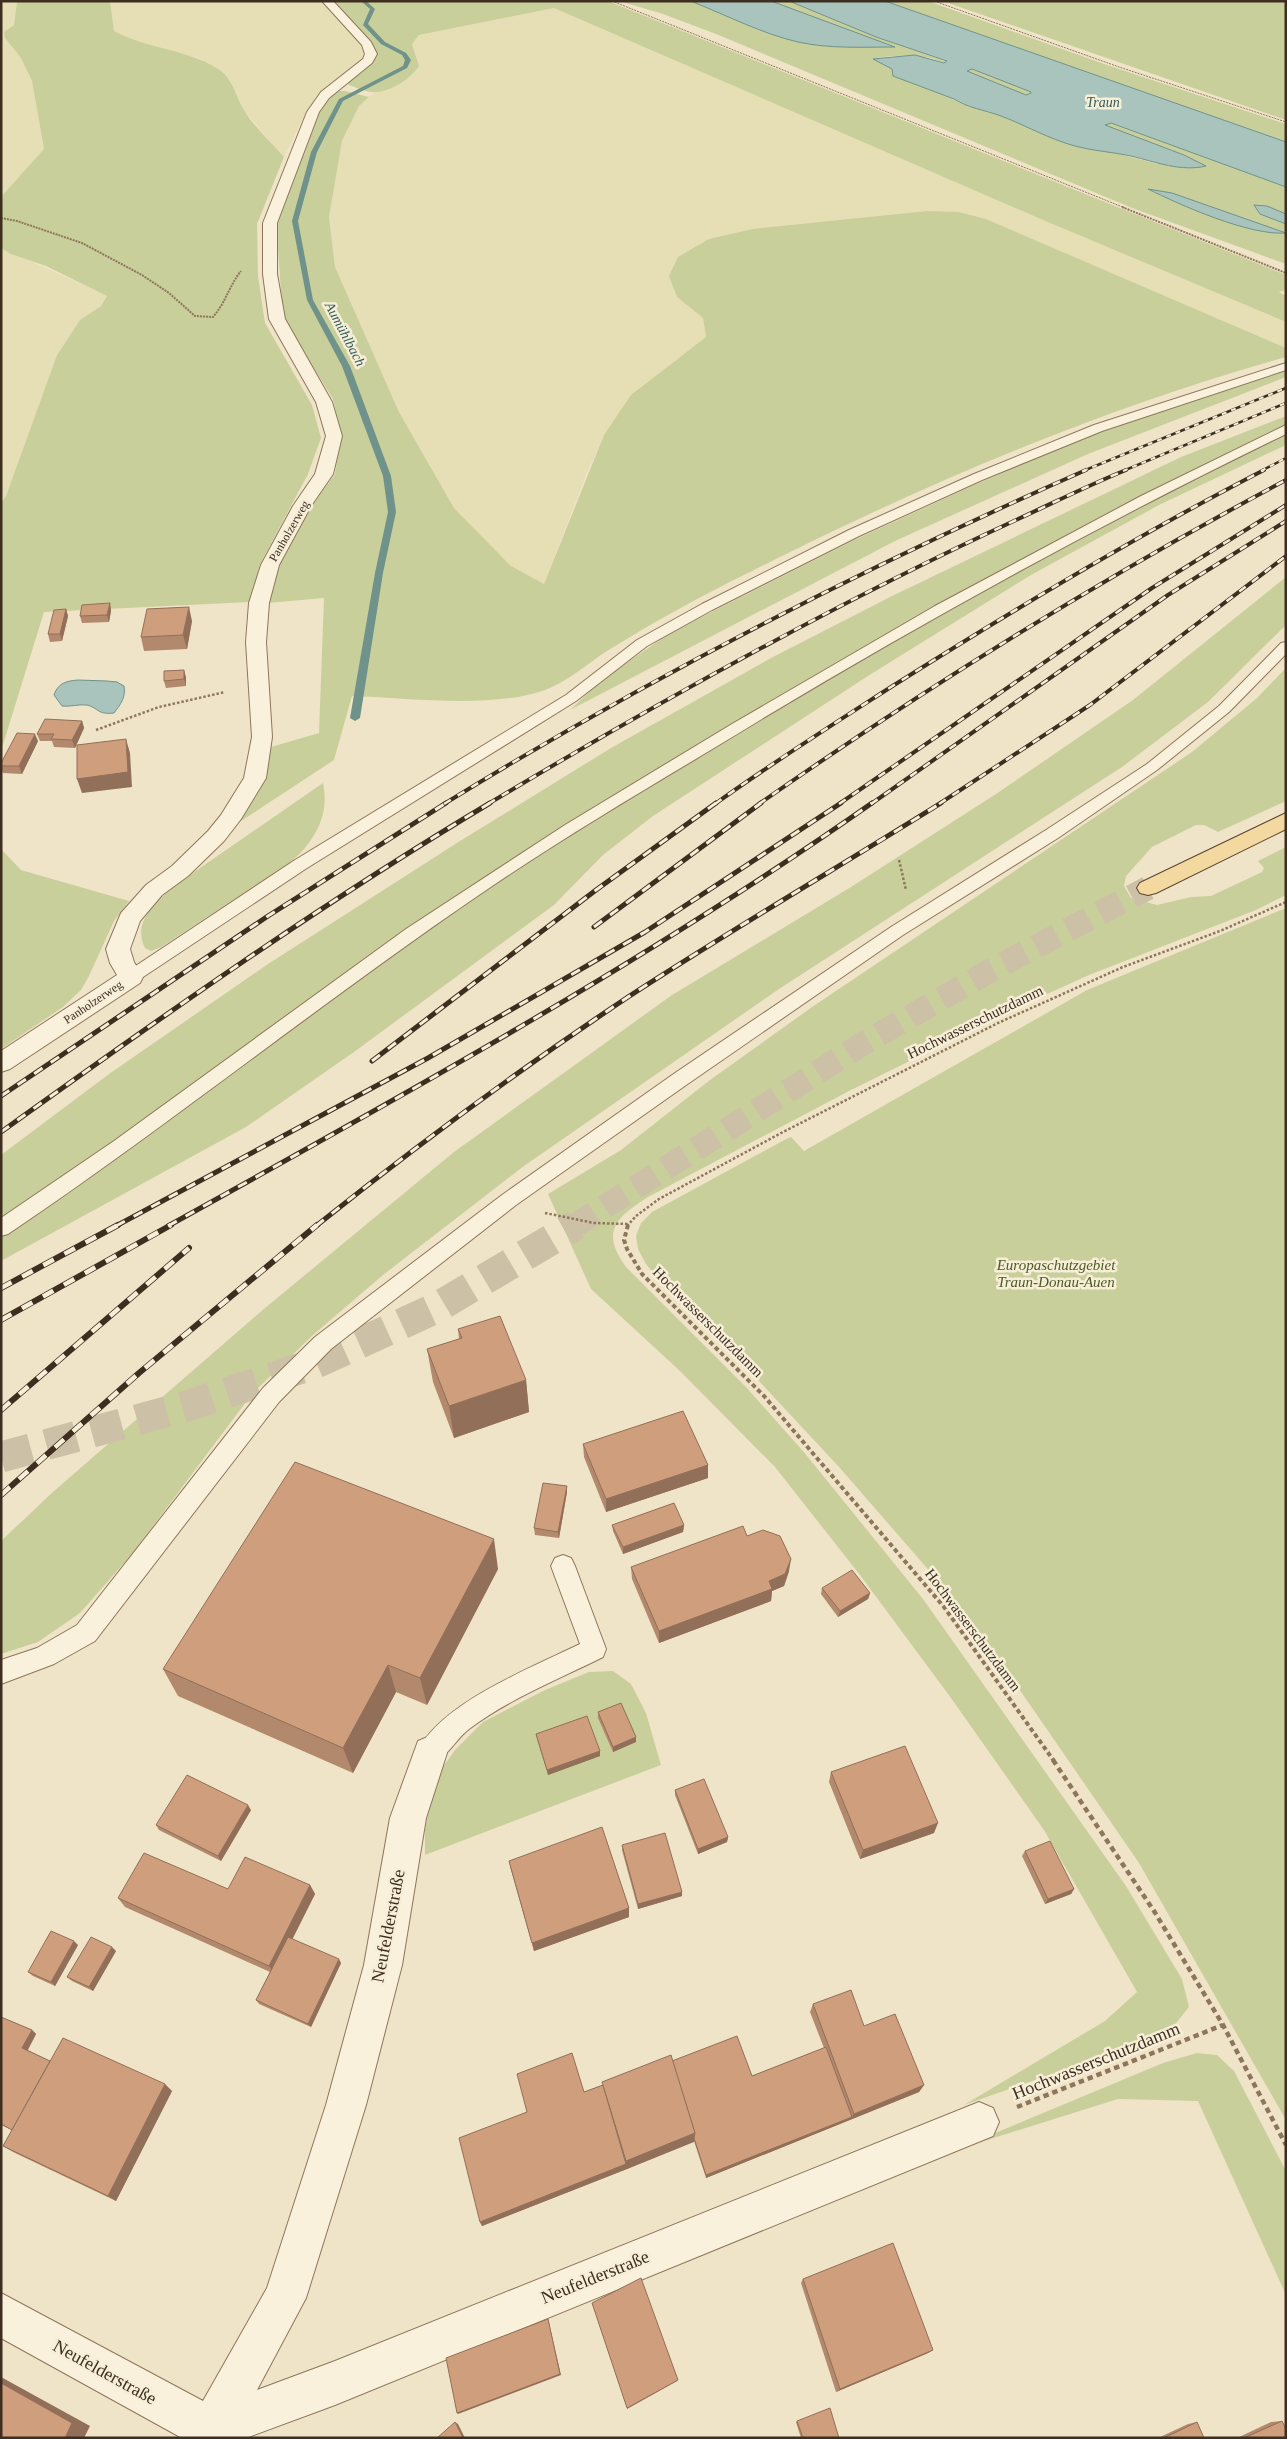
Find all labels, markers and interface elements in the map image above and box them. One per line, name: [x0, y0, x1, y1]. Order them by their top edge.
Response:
water label: Traun: [1086, 95, 1120, 110]
water label: Aumühlbach: [321, 298, 368, 369]
street label: Panholzerweg: [266, 498, 312, 564]
street label: Panholzerweg: [61, 977, 125, 1027]
street label: Hochwasserschutzdamm: [904, 982, 1046, 1062]
park label: Europaschutzgebiet Traun-Donau-Auen: [996, 1257, 1116, 1290]
street label: Hochwasserschutzdamm: [650, 1264, 767, 1381]
street label: Hochwasserschutzdamm: [922, 1566, 1024, 1695]
street label: Neufelderstraße: [367, 1868, 409, 1984]
street label: Hochwasserschutzdamm: [1009, 2018, 1183, 2104]
street label: Neufelderstraße: [538, 2246, 652, 2308]
street label: Neufelderstraße: [50, 2335, 160, 2409]

